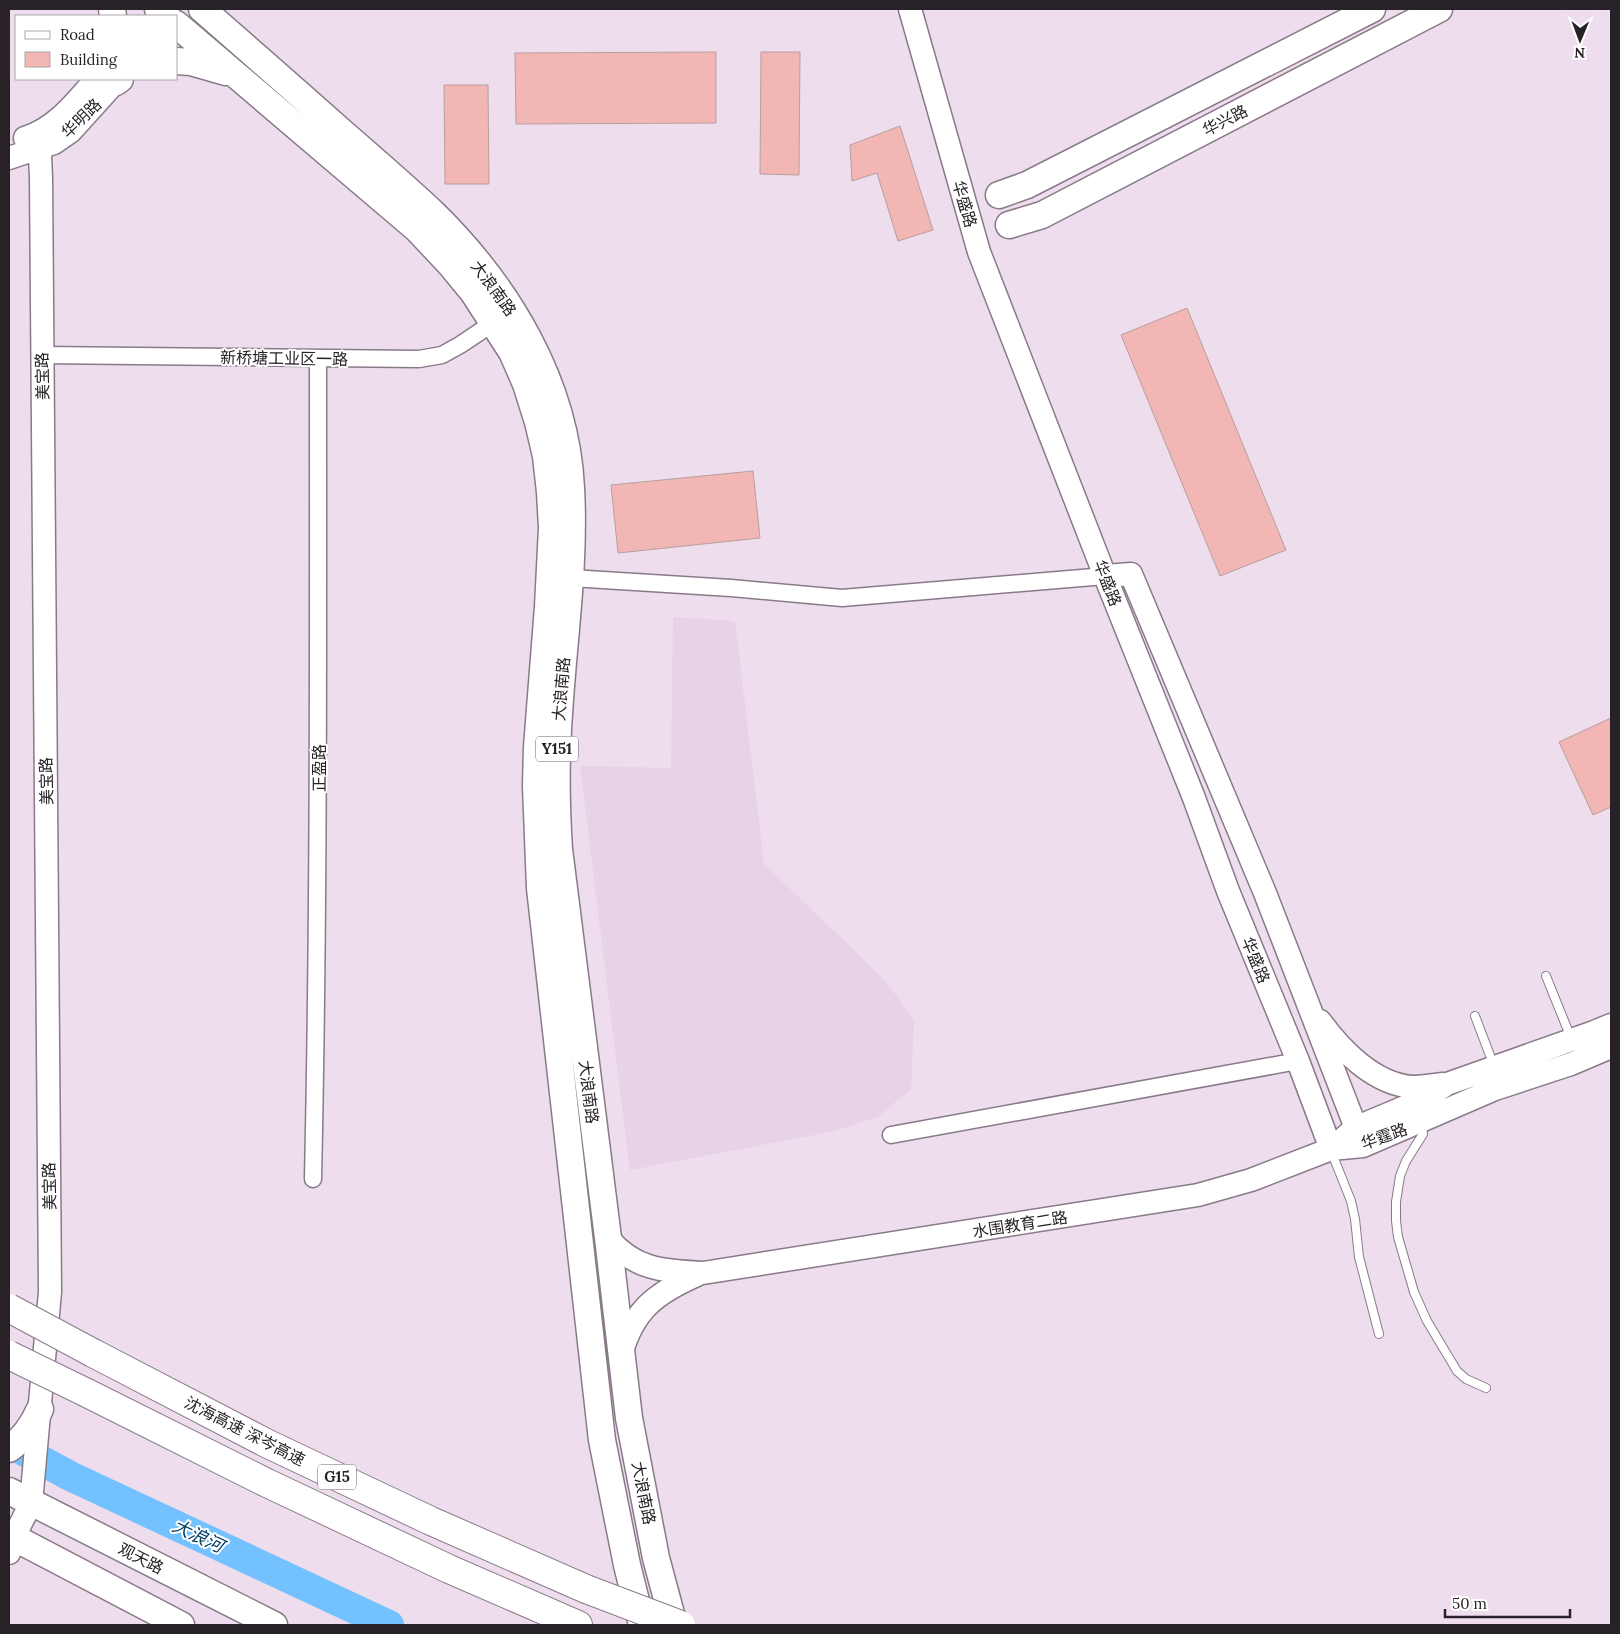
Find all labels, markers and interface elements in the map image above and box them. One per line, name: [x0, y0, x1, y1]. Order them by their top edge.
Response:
legend: [15, 15, 178, 80]
north arrow: [1555, 15, 1605, 65]
text: Road: [60, 25, 95, 44]
text: N: [1574, 44, 1585, 62]
text: Building: [60, 50, 118, 69]
street label: 华明路: [57, 94, 105, 142]
street label: 华兴路: [1199, 100, 1251, 140]
street label: 华盛路: [949, 178, 981, 230]
street label: 大浪南路: [467, 256, 521, 320]
street label: 新桥塘工业区一路: [220, 347, 348, 369]
street label: 美宝路: [32, 352, 52, 400]
street label: 华盛路: [1090, 557, 1126, 609]
street label: 大浪南路: [548, 656, 574, 722]
road number: Y151: [536, 736, 578, 762]
street label: 正盈路: [309, 744, 329, 792]
street label: 美宝路: [36, 757, 56, 805]
street label: 华盛路: [1238, 934, 1274, 986]
street label: 大浪南路: [575, 1059, 603, 1125]
street label: 华霆路: [1358, 1118, 1410, 1154]
street label: 美宝路: [39, 1162, 59, 1210]
street label: 水围教育二路: [971, 1207, 1069, 1241]
street label: 沈海高速 深岑高速: [182, 1392, 308, 1470]
street label: 大浪南路: [628, 1460, 660, 1526]
road number: G15: [318, 1464, 356, 1490]
water label: 大浪河: [169, 1514, 230, 1559]
street label: 观天路: [115, 1538, 167, 1578]
scale bar: [1445, 1586, 1570, 1618]
text: 50 m: [1452, 1594, 1487, 1613]

